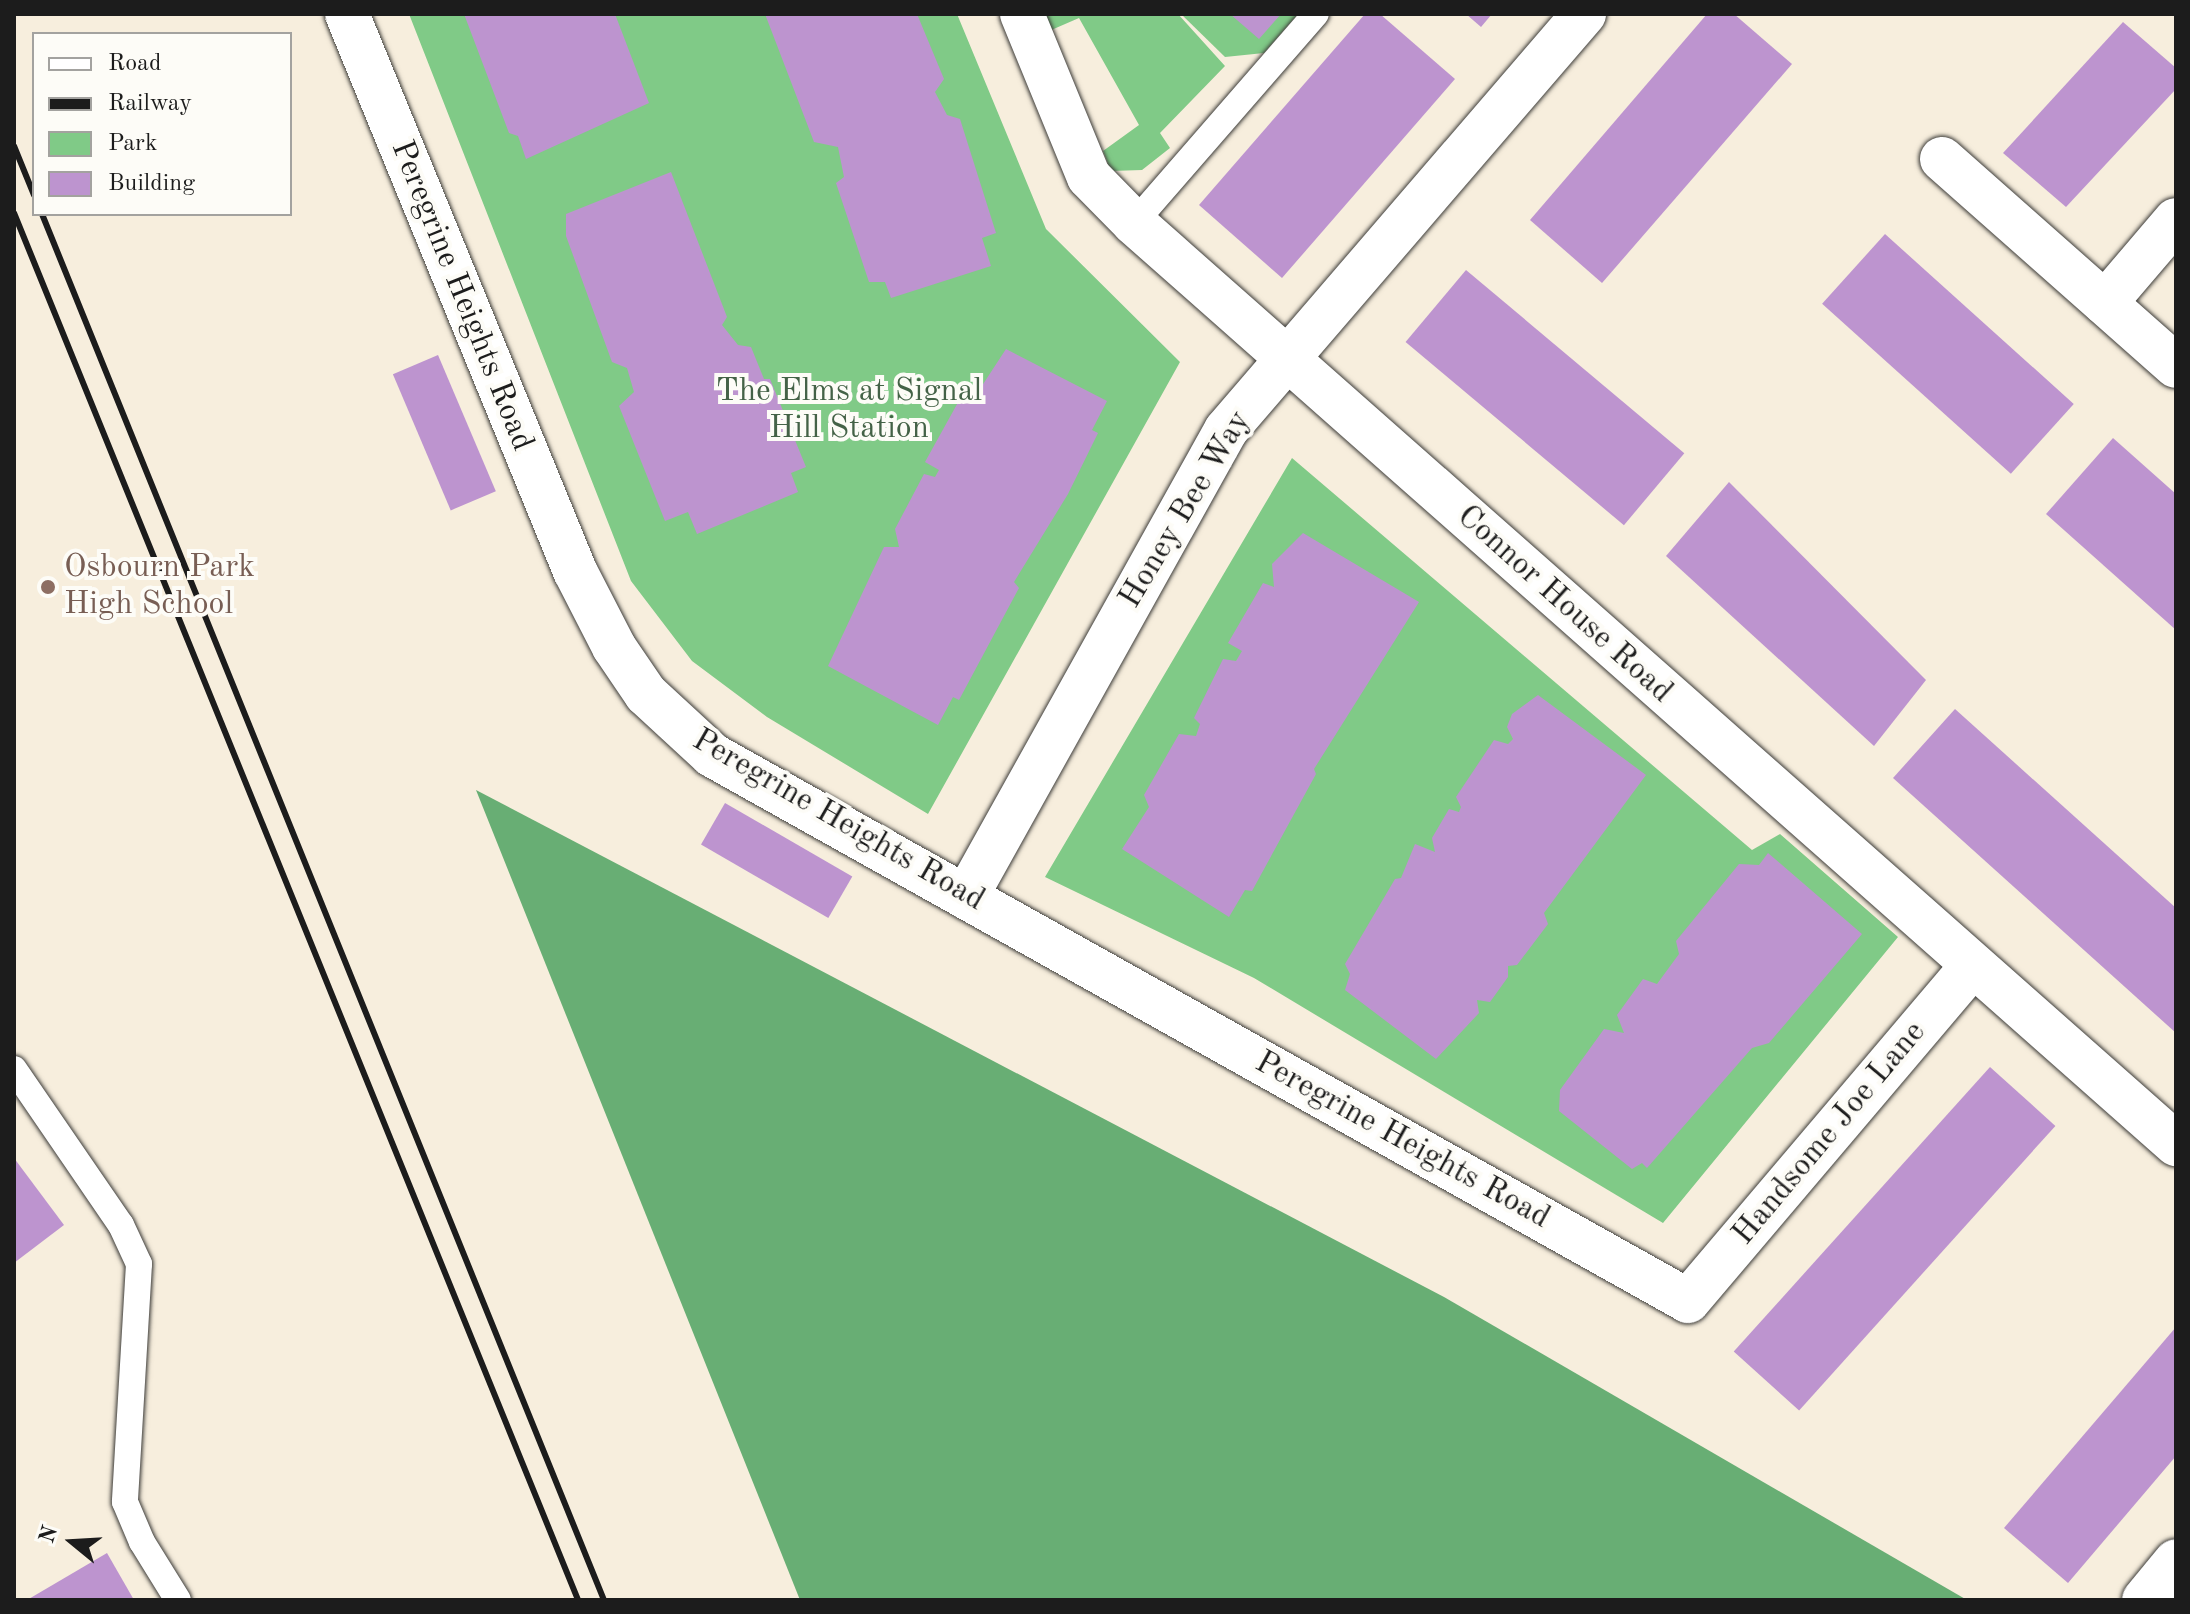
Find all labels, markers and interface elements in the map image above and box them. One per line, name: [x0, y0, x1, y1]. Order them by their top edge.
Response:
legend: [32, 32, 292, 216]
text: Road: [108, 52, 161, 76]
text: Railway: [108, 92, 192, 116]
text: Park: [108, 132, 157, 156]
street label: Peregrine Heights Road: [381, 135, 541, 457]
text: Building: [108, 172, 195, 196]
park label: The Elms at Signal Hill Station: [716, 374, 982, 449]
street label: Honey Bee Way: [1112, 404, 1260, 616]
street label: Connor House Road: [1448, 498, 1680, 712]
place label: Osbourn Park High School: [64, 550, 255, 625]
marker: Osbourn Park High School: [39, 578, 57, 596]
street label: Peregrine Heights Road: [685, 722, 991, 920]
street label: Handsome Joe Lane: [1725, 1014, 1935, 1254]
street label: Peregrine Heights Road: [1248, 1044, 1556, 1238]
north arrow: [32, 1502, 112, 1582]
text: N: [36, 1523, 62, 1546]

